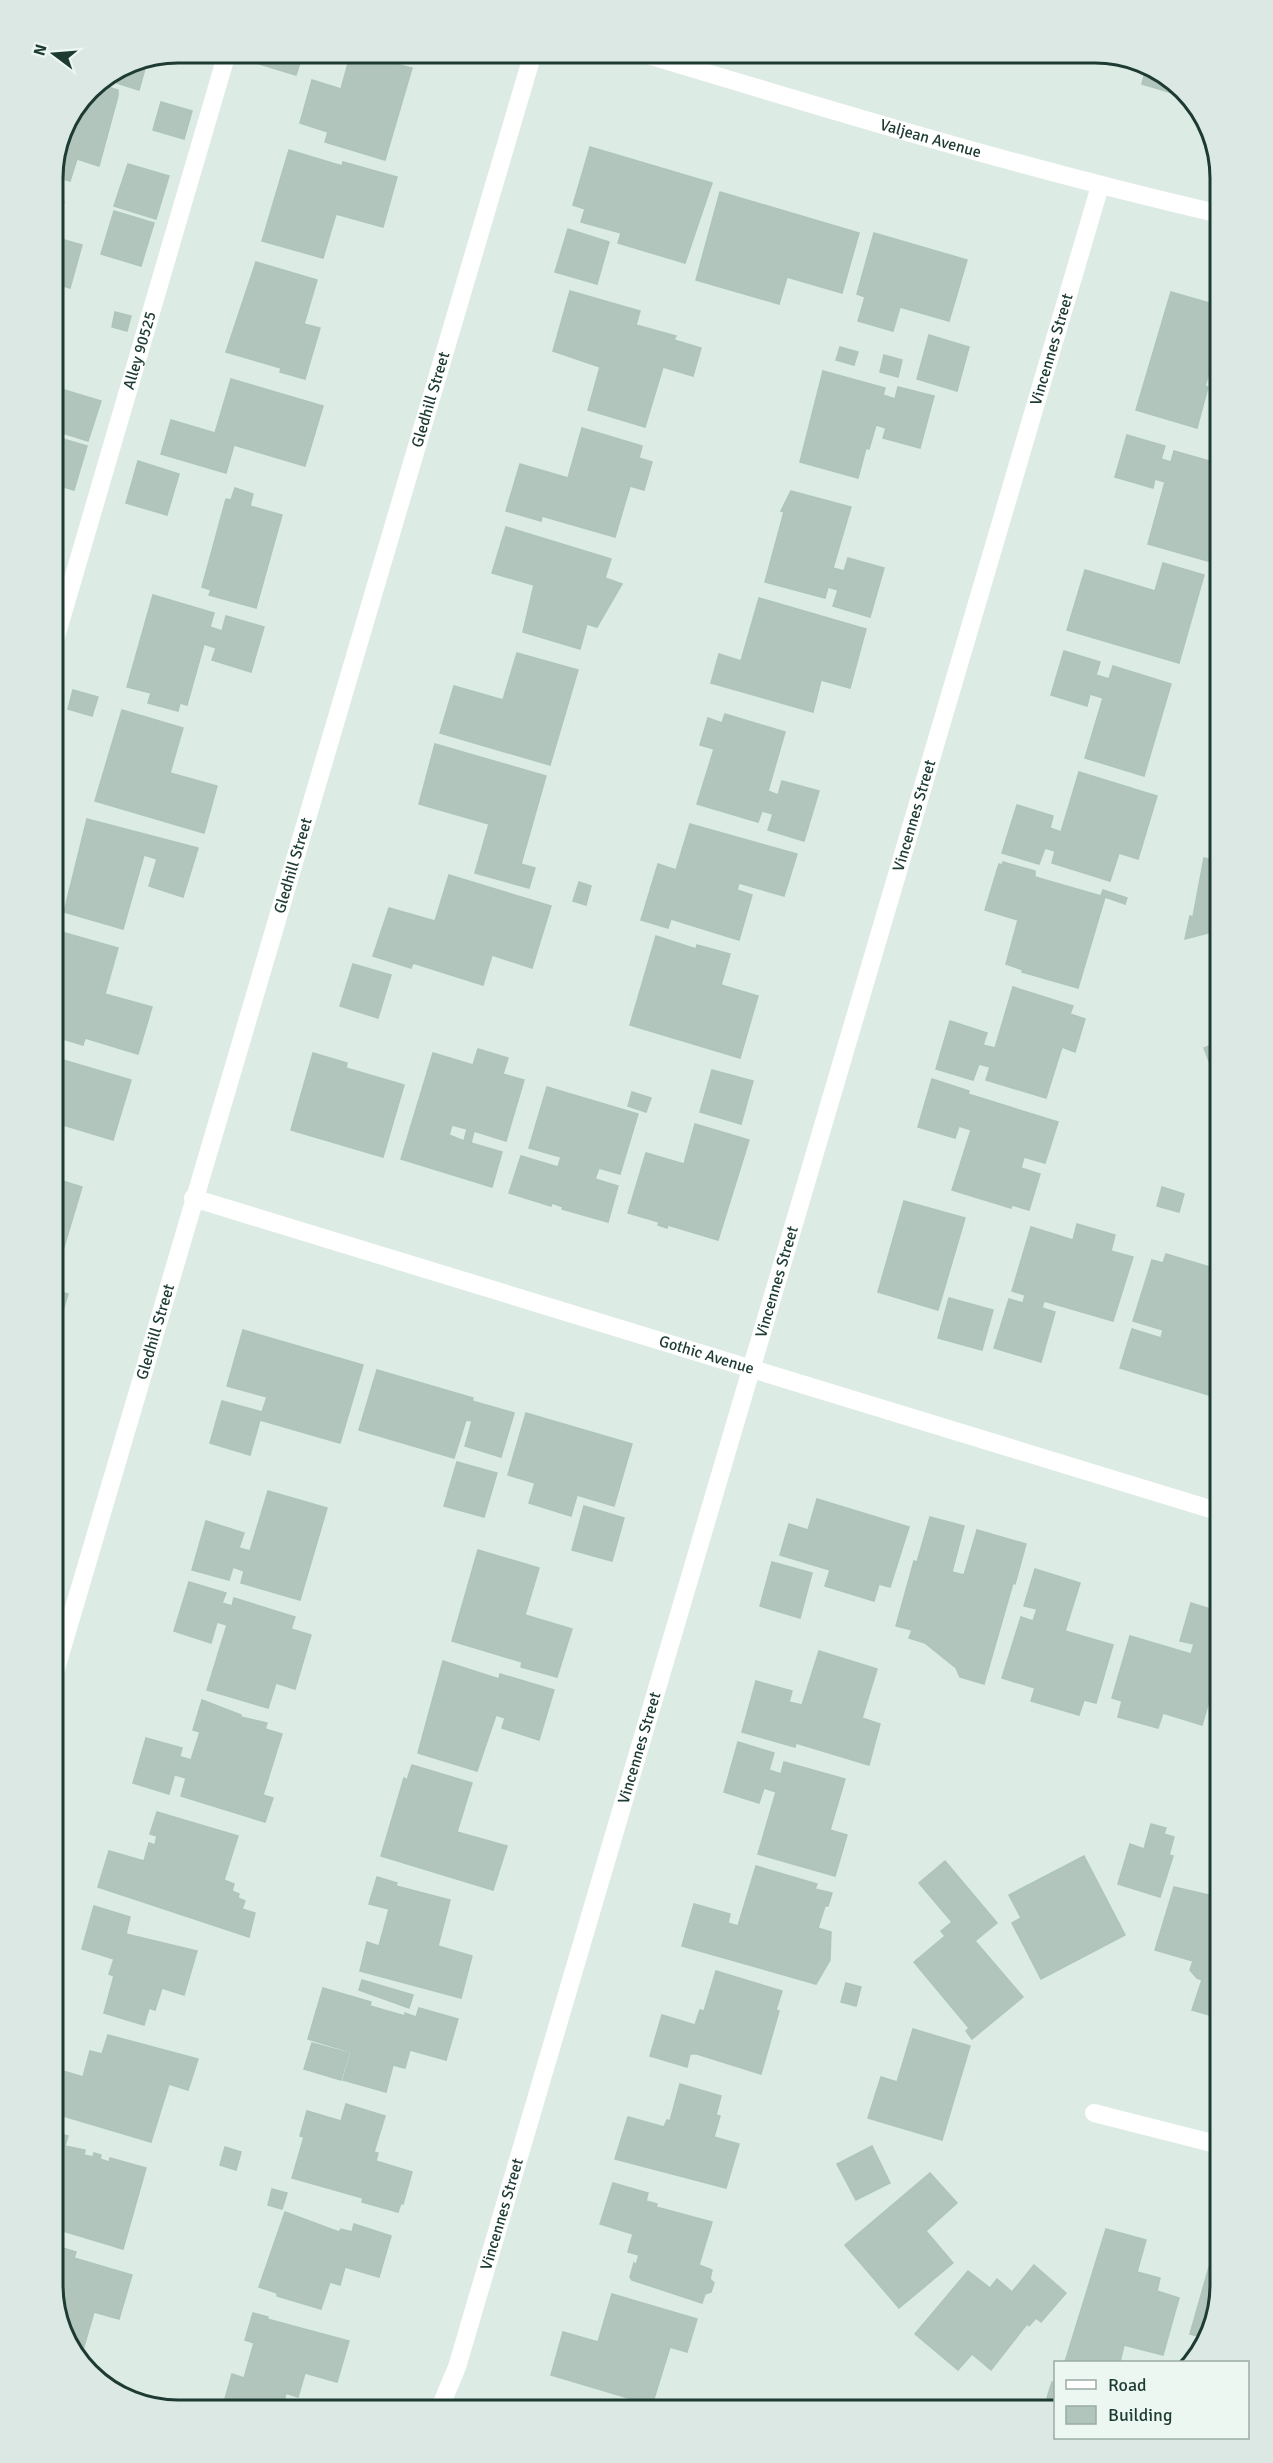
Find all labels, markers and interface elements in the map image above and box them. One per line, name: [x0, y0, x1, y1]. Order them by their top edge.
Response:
north arrow: [24, 24, 84, 84]
text: N: [29, 42, 52, 58]
street label: Valjean Avenue: [878, 115, 983, 162]
street label: Vincennes Street: [1026, 291, 1078, 408]
street label: Alley 90525: [119, 309, 161, 392]
street label: Gledhill Street: [407, 349, 454, 450]
street label: Vincennes Street: [888, 757, 940, 874]
street label: Gledhill Street: [269, 815, 317, 916]
street label: Vincennes Street: [751, 1223, 803, 1340]
street label: Gledhill Street: [132, 1281, 179, 1382]
street label: Gothic Avenue: [657, 1331, 756, 1379]
street label: Vincennes Street: [614, 1689, 666, 1806]
street label: Vincennes Street: [476, 2156, 528, 2272]
legend: [1054, 2361, 1249, 2439]
text: Road: [1108, 2374, 1147, 2396]
text: Building: [1108, 2404, 1172, 2426]

